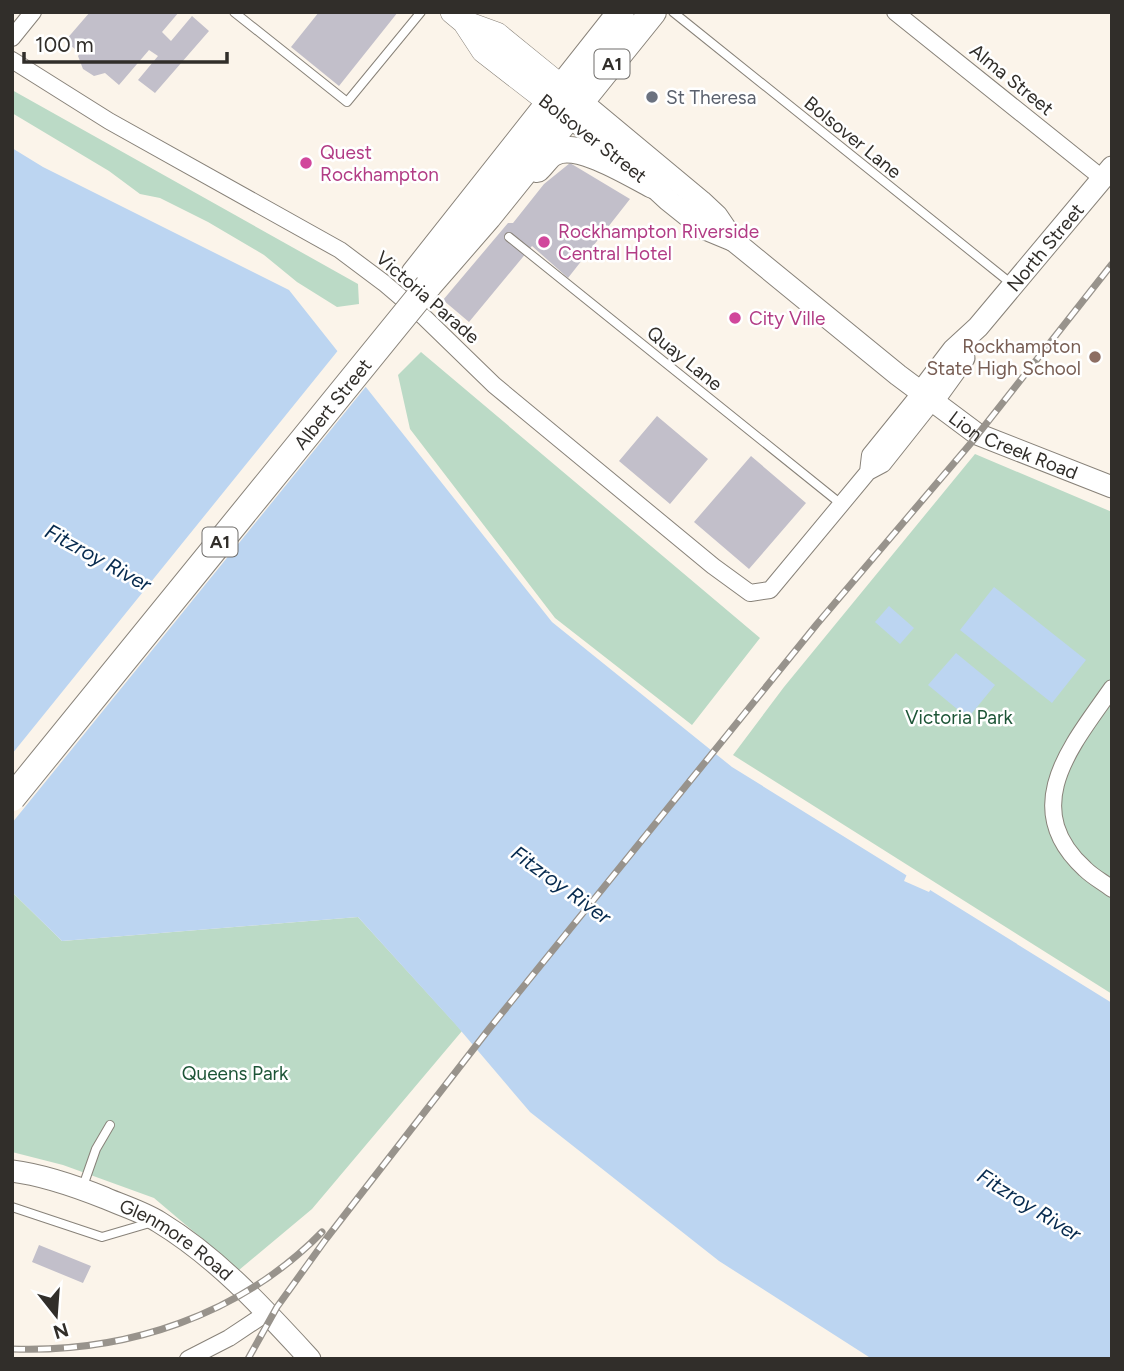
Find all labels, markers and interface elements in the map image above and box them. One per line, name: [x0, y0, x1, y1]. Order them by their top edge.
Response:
scale bar: [24, 21, 228, 65]
text: 100 m: [35, 32, 94, 57]
street label: Alma Street: [965, 39, 1058, 120]
road number: A1: [594, 50, 630, 78]
place label: St Theresa: [666, 86, 756, 109]
street label: Bolsover Street: [534, 89, 651, 188]
marker: St Theresa: [644, 89, 660, 105]
street label: Bolsover Lane: [800, 91, 906, 183]
place label: Quest Rockhampton: [320, 141, 439, 186]
marker: Quest Rockhampton: [298, 155, 314, 171]
street label: North Street: [1002, 199, 1089, 296]
place label: Rockhampton Riverside Central Hotel: [558, 220, 759, 265]
marker: Rockhampton Riverside Central Hotel: [536, 234, 552, 250]
street label: Victoria Parade: [371, 246, 484, 348]
place label: City Ville: [749, 307, 825, 330]
marker: City Ville: [727, 310, 743, 326]
street label: Quay Lane: [642, 321, 727, 396]
place label: Rockhampton State High School: [926, 335, 1081, 380]
marker: Rockhampton State High School: [1087, 349, 1103, 365]
street label: Albert Street: [289, 354, 376, 454]
street label: Lion Creek Road: [944, 406, 1081, 484]
water label: Fitzroy River: [41, 518, 156, 597]
road number: A1: [202, 528, 238, 556]
park label: Victoria Park: [905, 706, 1013, 729]
water label: Fitzroy River: [506, 840, 617, 930]
park label: Queens Park: [182, 1062, 289, 1085]
water label: Fitzroy River: [973, 1163, 1086, 1247]
street label: Glenmore Road: [116, 1194, 238, 1285]
north arrow: [21, 1280, 91, 1350]
text: N: [50, 1318, 71, 1344]

